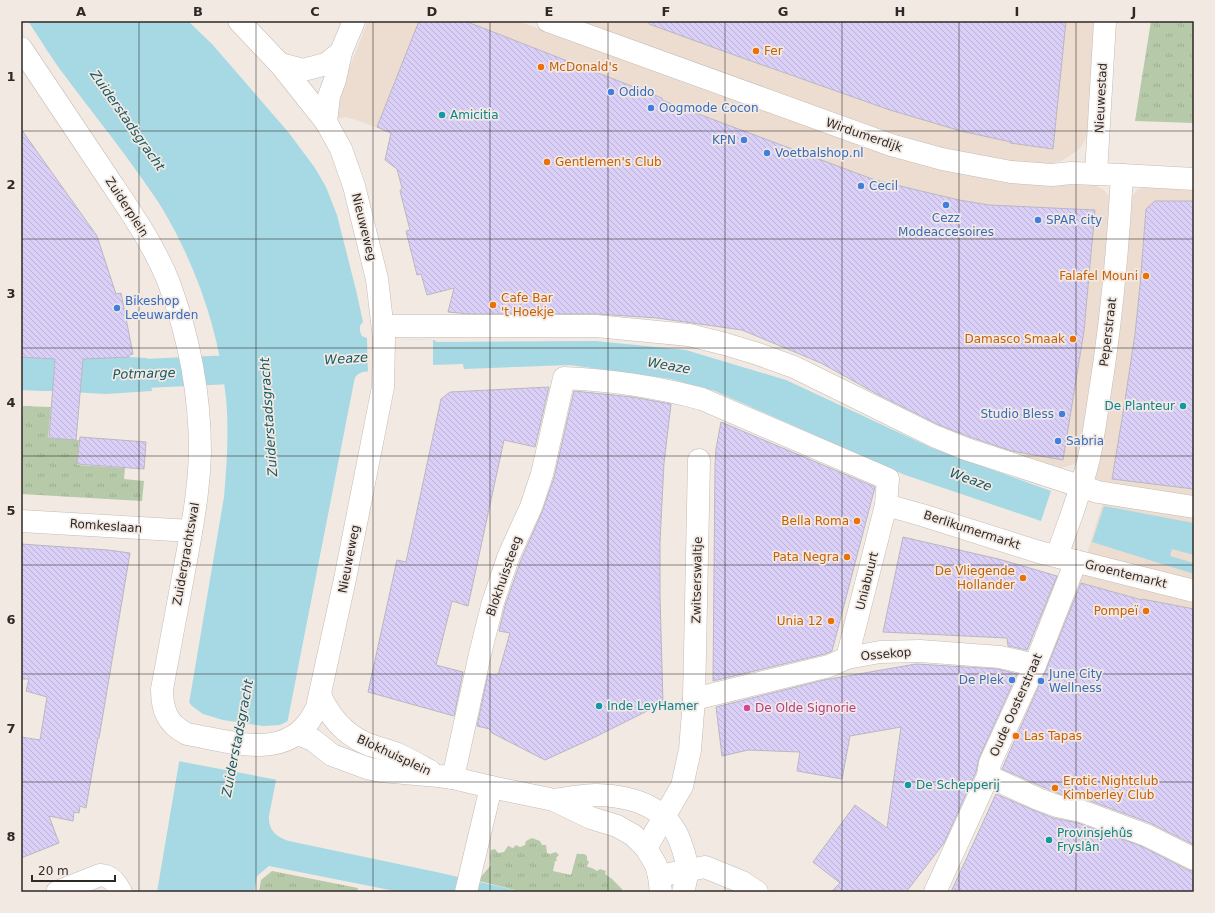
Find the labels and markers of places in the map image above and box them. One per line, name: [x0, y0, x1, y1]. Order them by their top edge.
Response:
place label: Fer: [764, 44, 783, 58]
marker: Fer: [751, 46, 761, 56]
place label: McDonald's: [549, 60, 618, 74]
marker: McDonald's: [536, 62, 546, 72]
place label: Odido: [619, 85, 654, 99]
marker: Odido: [606, 87, 616, 97]
place label: Oogmode Cocon: [659, 101, 759, 115]
marker: Oogmode Cocon: [646, 103, 656, 113]
place label: Amicitia: [450, 108, 499, 122]
marker: Amicitia: [437, 110, 447, 120]
place label: KPN: [712, 133, 736, 147]
marker: KPN: [739, 135, 749, 145]
place label: Voetbalshop.nl: [775, 146, 864, 160]
marker: Voetbalshop.nl: [762, 148, 772, 158]
place label: Gentlemen's Club: [555, 155, 662, 169]
marker: Gentlemen's Club: [542, 157, 552, 167]
place label: Cecil: [869, 179, 898, 193]
marker: Cecil: [856, 181, 866, 191]
marker: Cezz Modeaccesoires: [941, 200, 951, 210]
place label: Cezz Modeaccesoires: [898, 211, 994, 239]
place label: SPAR city: [1046, 213, 1102, 227]
marker: SPAR city: [1033, 215, 1043, 225]
place label: Falafel Mouni: [1059, 269, 1138, 283]
marker: Falafel Mouni: [1141, 271, 1151, 281]
place label: Cafe Bar 't Hoekje: [501, 291, 554, 319]
place label: Bikeshop Leeuwarden: [125, 294, 198, 322]
marker: Cafe Bar 't Hoekje: [488, 300, 498, 310]
marker: Bikeshop Leeuwarden: [112, 303, 122, 313]
place label: Damasco Smaak: [964, 332, 1065, 346]
marker: Damasco Smaak: [1068, 334, 1078, 344]
place label: De Planteur: [1104, 399, 1175, 413]
marker: De Planteur: [1178, 401, 1188, 411]
place label: Studio Bless: [981, 407, 1054, 421]
marker: Studio Bless: [1057, 409, 1067, 419]
place label: Sabria: [1066, 434, 1104, 448]
marker: Sabria: [1053, 436, 1063, 446]
place label: Bella Roma: [781, 514, 849, 528]
marker: Bella Roma: [852, 516, 862, 526]
place label: Pata Negra: [773, 550, 839, 564]
marker: Pata Negra: [842, 552, 852, 562]
place label: De Vliegende Hollander: [935, 564, 1015, 592]
marker: De Vliegende Hollander: [1018, 573, 1028, 583]
place label: Pompeï: [1094, 604, 1139, 618]
marker: Pompeï: [1141, 606, 1151, 616]
place label: Unia 12: [777, 614, 823, 628]
marker: Unia 12: [826, 616, 836, 626]
place label: June City Wellness: [1048, 667, 1102, 695]
place label: De Plek: [959, 673, 1004, 687]
marker: De Plek: [1007, 675, 1017, 685]
marker: June City Wellness: [1036, 676, 1046, 686]
place label: Inde LeyHamer: [607, 699, 698, 713]
marker: Inde LeyHamer: [594, 701, 604, 711]
place label: De Olde Signorie: [755, 701, 856, 715]
marker: De Olde Signorie: [742, 703, 752, 713]
place label: Las Tapas: [1024, 729, 1082, 743]
marker: Las Tapas: [1011, 731, 1021, 741]
place label: Erotic Nightclub Kimberley Club: [1063, 774, 1158, 802]
place label: De Schepperij: [916, 778, 1000, 792]
marker: De Schepperij: [903, 780, 913, 790]
marker: Erotic Nightclub Kimberley Club: [1050, 783, 1060, 793]
place label: Provinsjehûs Fryslân: [1057, 826, 1133, 854]
marker: Provinsjehûs Fryslân: [1044, 835, 1054, 845]

